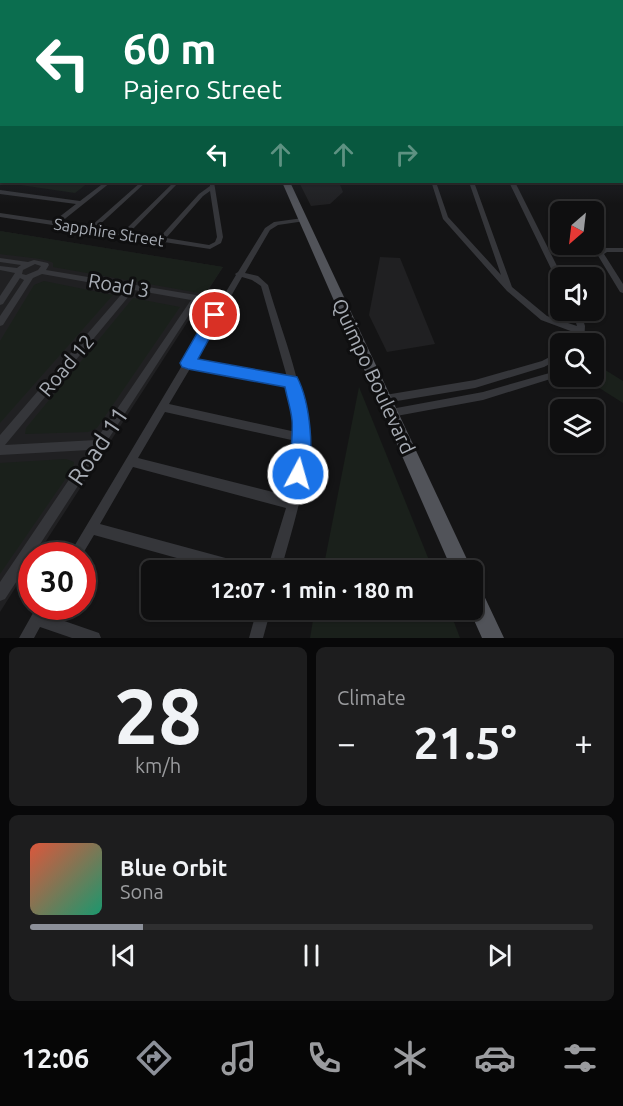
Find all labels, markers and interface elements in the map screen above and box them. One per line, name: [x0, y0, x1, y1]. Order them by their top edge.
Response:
icon: left: [24, 24, 102, 102]
text: 60 m: [123, 25, 217, 72]
text: Pajero Street: [123, 74, 282, 104]
icon: left: [201, 138, 234, 171]
icon: ahead: [264, 138, 297, 171]
icon: ahead: [327, 138, 360, 171]
icon: right: [390, 138, 423, 171]
north arrow: [550, 201, 604, 255]
map controls: [550, 201, 604, 453]
street label: Sapphire Street: [52, 214, 166, 250]
button: sound: [550, 267, 604, 321]
street label: Road 3: [86, 268, 152, 302]
pin: [189, 289, 240, 340]
street label: Quimpo Boulevard: [328, 295, 420, 457]
icon: arrive: [198, 298, 231, 331]
street label: Road 12: [34, 330, 98, 400]
button: search: [550, 333, 604, 387]
button: layers: [550, 399, 604, 453]
street label: Road 11: [62, 402, 134, 490]
position arrow: [266, 442, 330, 506]
speed limit sign: 30: [18, 542, 96, 620]
text: 12:07 · 1 min · 180 m: [210, 577, 414, 602]
text: 28: [114, 671, 202, 759]
text: Climate: [337, 686, 406, 709]
text: 21.5°: [413, 717, 517, 768]
text: −: [337, 724, 356, 761]
text: +: [574, 724, 593, 761]
text: km/h: [135, 754, 181, 777]
text: Blue Orbit: [120, 855, 227, 880]
text: Sona: [120, 880, 164, 903]
icon: previous: [107, 939, 140, 972]
icon: pause: [295, 939, 328, 972]
icon: next: [483, 939, 516, 972]
icon: directions: [133, 1037, 175, 1079]
icon: music: [218, 1037, 260, 1079]
icon: phone: [303, 1037, 345, 1079]
icon: climate: [389, 1037, 431, 1079]
icon: car: [474, 1037, 516, 1079]
icon: filters: [559, 1037, 601, 1079]
text: 12:06: [22, 1043, 89, 1073]

